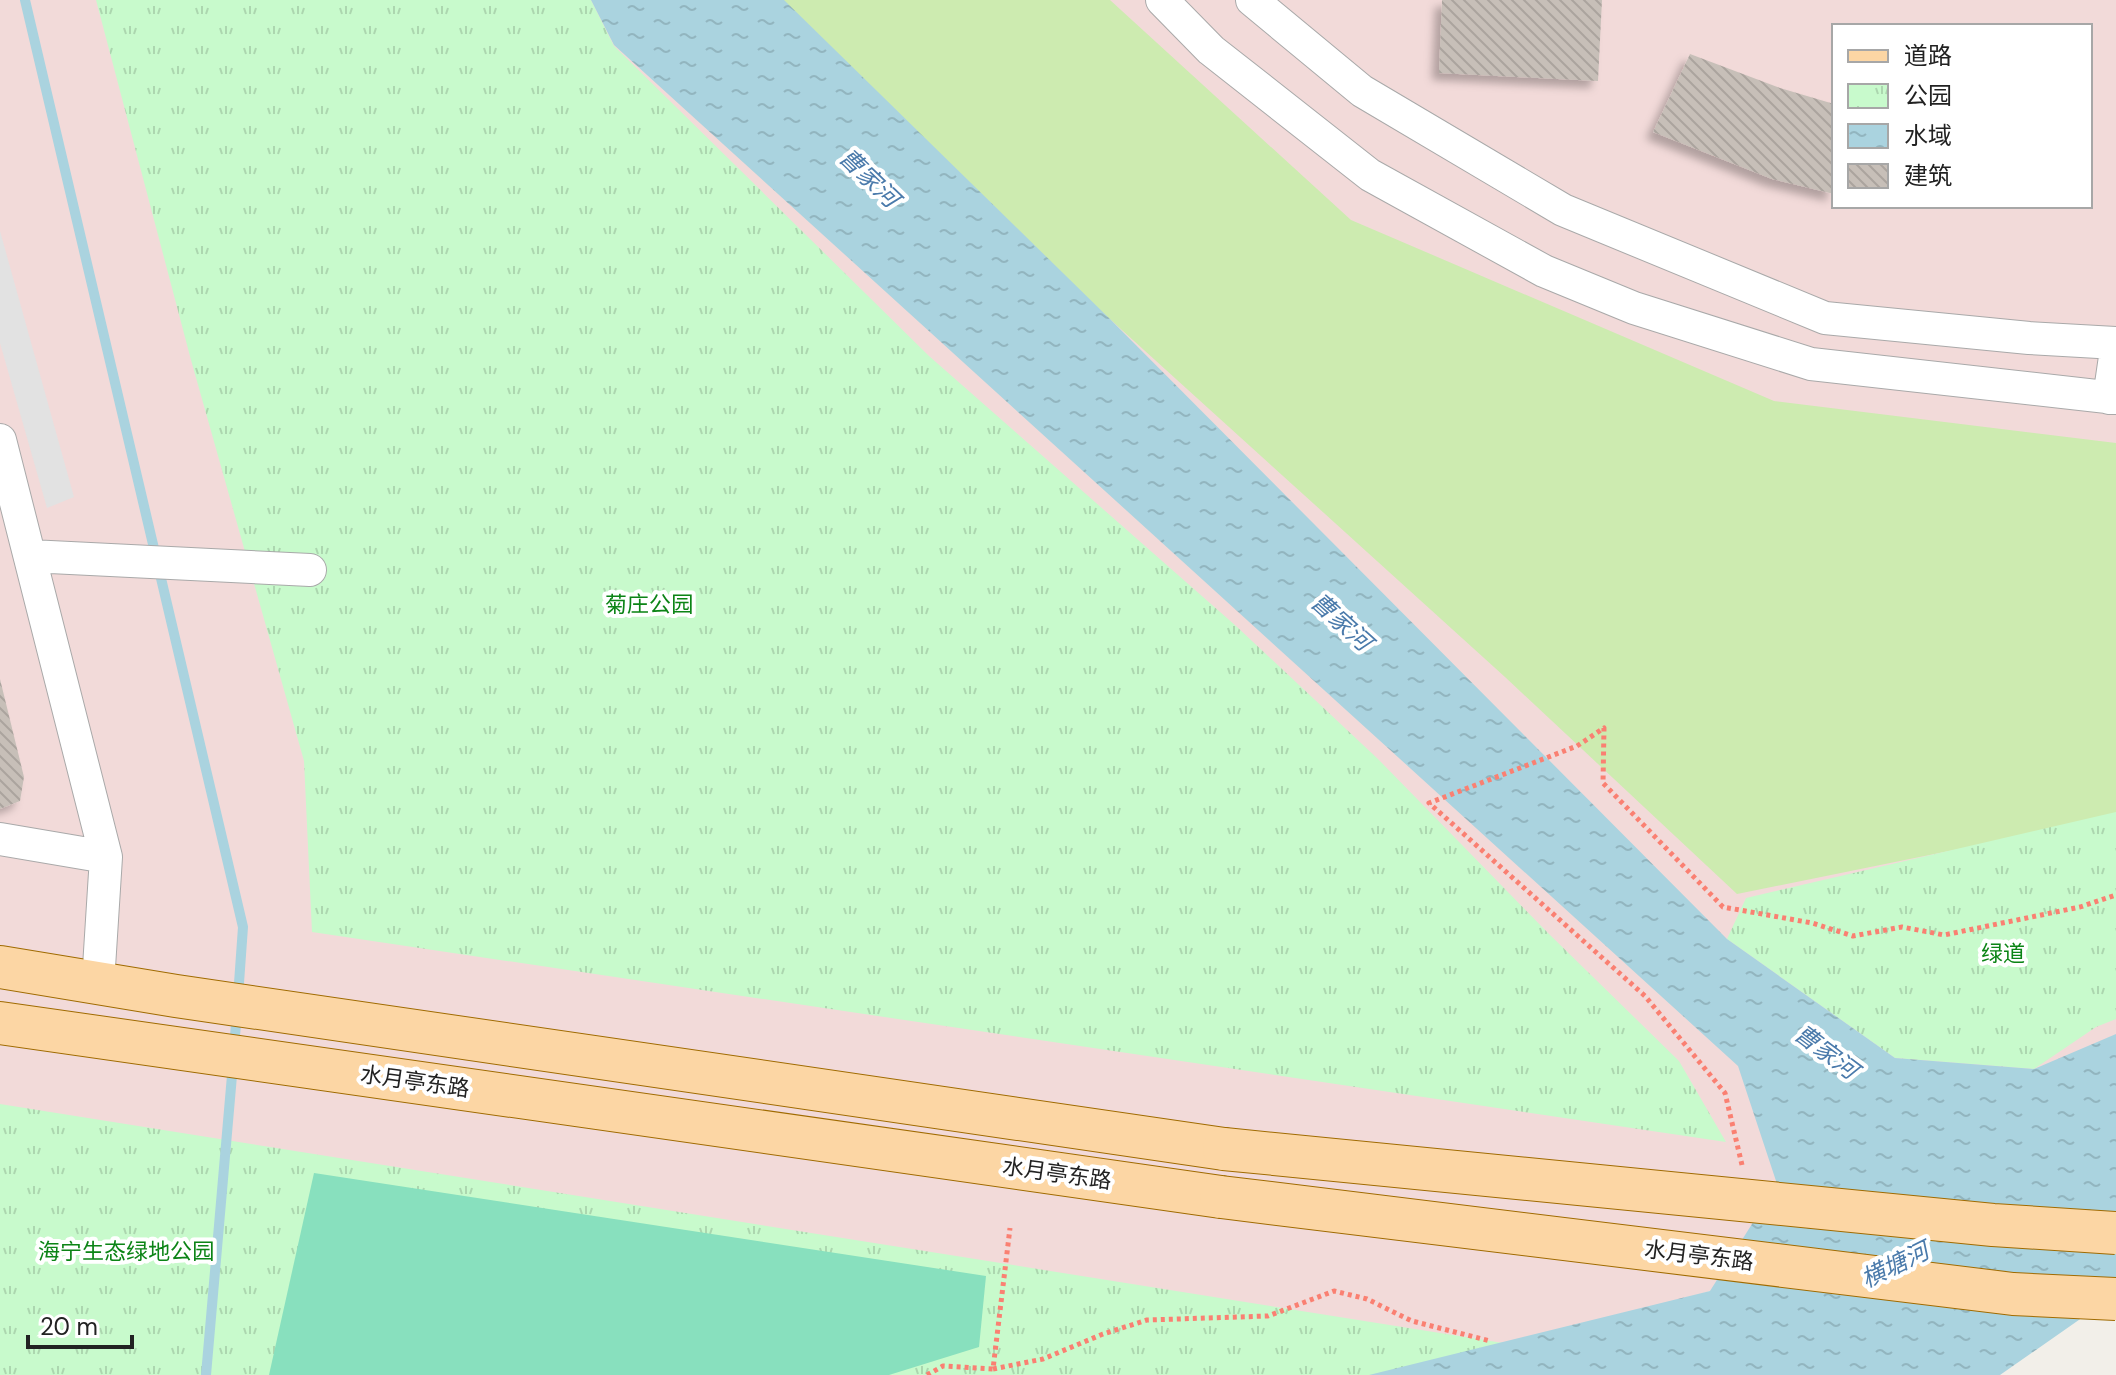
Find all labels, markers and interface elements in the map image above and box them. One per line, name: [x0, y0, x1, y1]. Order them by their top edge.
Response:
legend: [1832, 24, 2092, 208]
text: 道路: [1904, 40, 1952, 71]
text: 公园: [1904, 80, 1952, 111]
text: 水域: [1904, 120, 1952, 151]
water label: 曹家河: [833, 141, 909, 217]
text: 建筑: [1904, 160, 1952, 191]
water label: 曹家河: [1304, 586, 1381, 660]
park label: 菊庄公园: [605, 590, 693, 619]
park label: 绿道: [1981, 939, 2025, 968]
water label: 曹家河: [1788, 1018, 1868, 1088]
street label: 水月亭东路: [358, 1059, 471, 1104]
street label: 水月亭东路: [1000, 1151, 1113, 1196]
water label: 横塘河: [1856, 1233, 1938, 1294]
street label: 水月亭东路: [1643, 1234, 1755, 1277]
park label: 海宁生态绿地公园: [38, 1237, 214, 1266]
scale bar: [28, 1299, 132, 1349]
text: 20 m: [40, 1311, 98, 1342]

